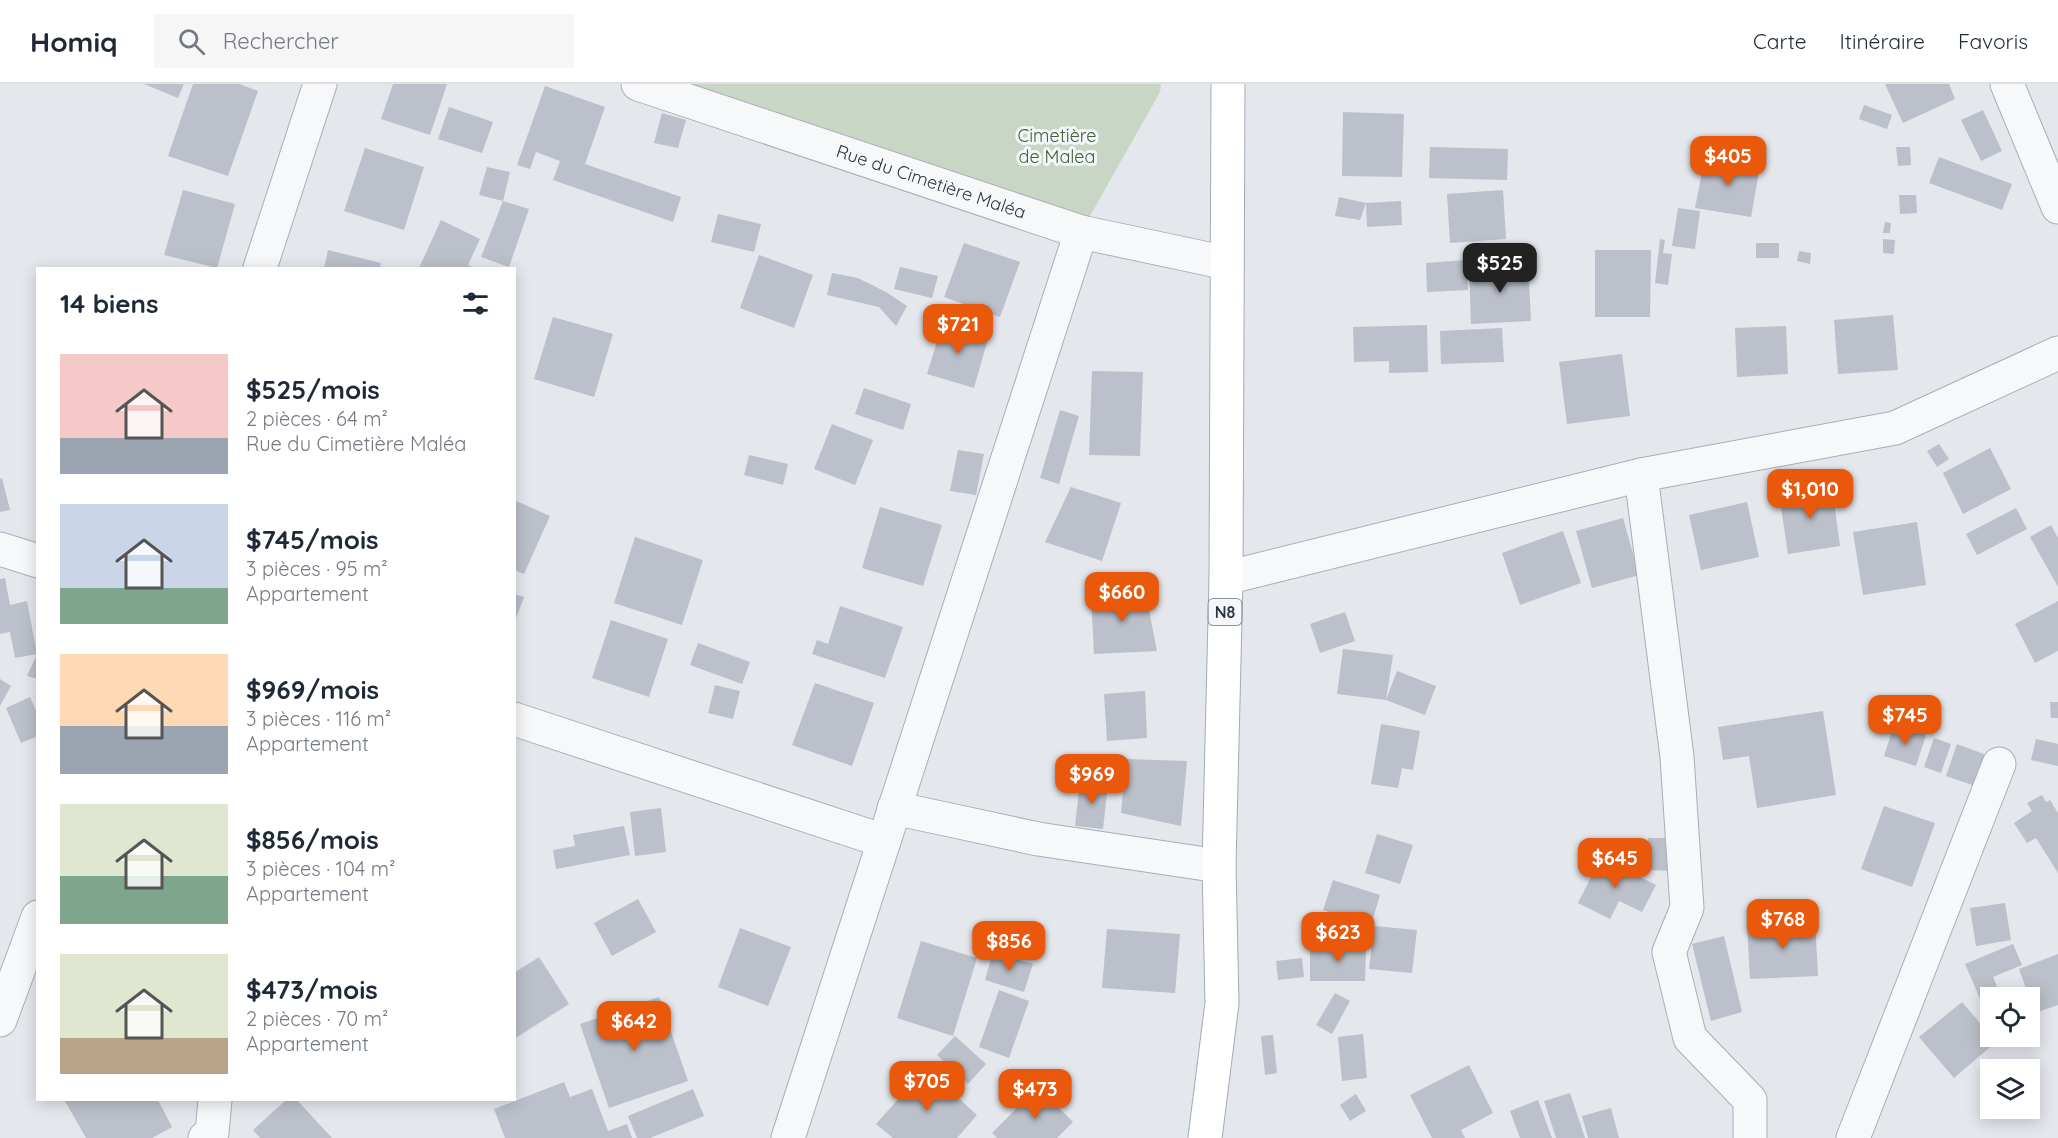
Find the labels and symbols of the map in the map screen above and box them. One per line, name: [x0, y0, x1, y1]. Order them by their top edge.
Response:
park label: Cimetière de Malea: [1017, 124, 1097, 168]
pin: $405: [1692, 136, 1764, 187]
street label: Rue du Cimetière Maléa: [833, 139, 1029, 224]
pin: $525: [1464, 243, 1536, 294]
pin: $721: [922, 304, 994, 355]
pin: $1,010: [1761, 469, 1859, 520]
pin: $660: [1086, 572, 1158, 623]
road number: N8: [1208, 599, 1242, 625]
pin: $745: [1869, 695, 1941, 746]
pin: $969: [1056, 754, 1128, 805]
pin: $645: [1579, 838, 1651, 889]
pin: $768: [1747, 899, 1819, 950]
pin: $623: [1302, 912, 1374, 963]
pin: $856: [973, 921, 1045, 972]
pin: $642: [598, 1001, 670, 1052]
pin: $705: [891, 1061, 963, 1112]
pin: $473: [999, 1069, 1071, 1120]

